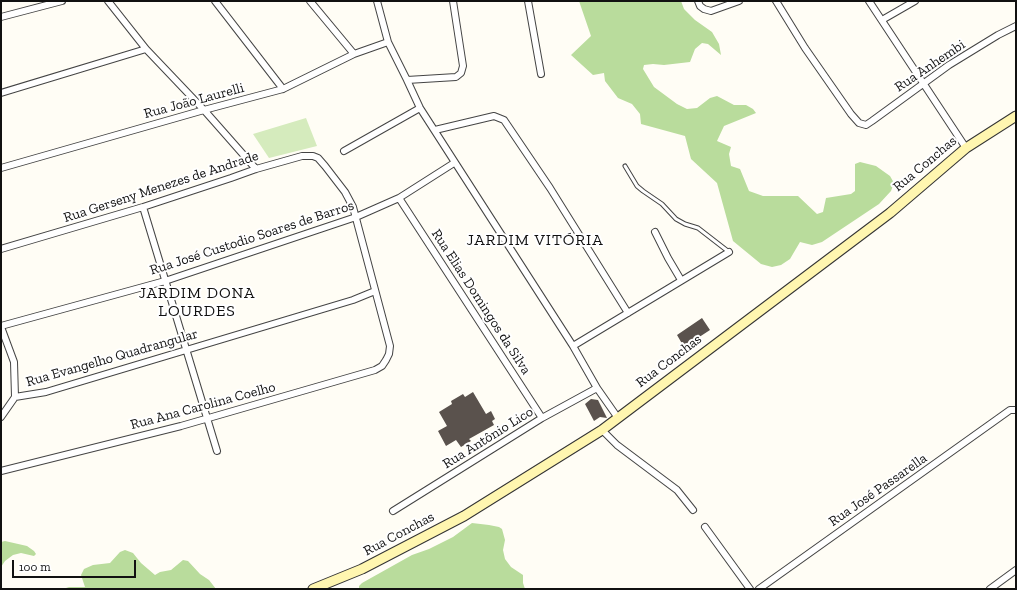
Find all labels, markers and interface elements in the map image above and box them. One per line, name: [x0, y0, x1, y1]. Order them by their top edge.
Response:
street label: Rua Anhembi: [892, 36, 968, 96]
street label: Rua João Laurelli: [142, 80, 246, 122]
street label: Rua Conchas: [890, 133, 960, 195]
street label: Rua Gerseny Menezes de Andrade: [61, 147, 261, 227]
street label: Rua José Custodio Soares de Barros: [148, 197, 356, 279]
street label: Rua Elias Domingos da Silva: [428, 226, 534, 378]
district label: JARDIM VITÓRIA: [466, 230, 604, 250]
district label: JARDIM DONA LOURDES: [139, 283, 255, 321]
street label: Rua Evangelho Quadrangular: [24, 325, 200, 391]
street label: Rua Conchas: [633, 331, 705, 391]
street label: Rua Ana Carolina Coelho: [129, 379, 277, 433]
street label: Rua Antônio Lico: [440, 403, 536, 473]
street label: Rua José Passarella: [826, 450, 930, 530]
street label: Rua Conchas: [361, 508, 437, 560]
scale bar: [14, 552, 138, 578]
text: 100 m: [19, 560, 51, 574]

